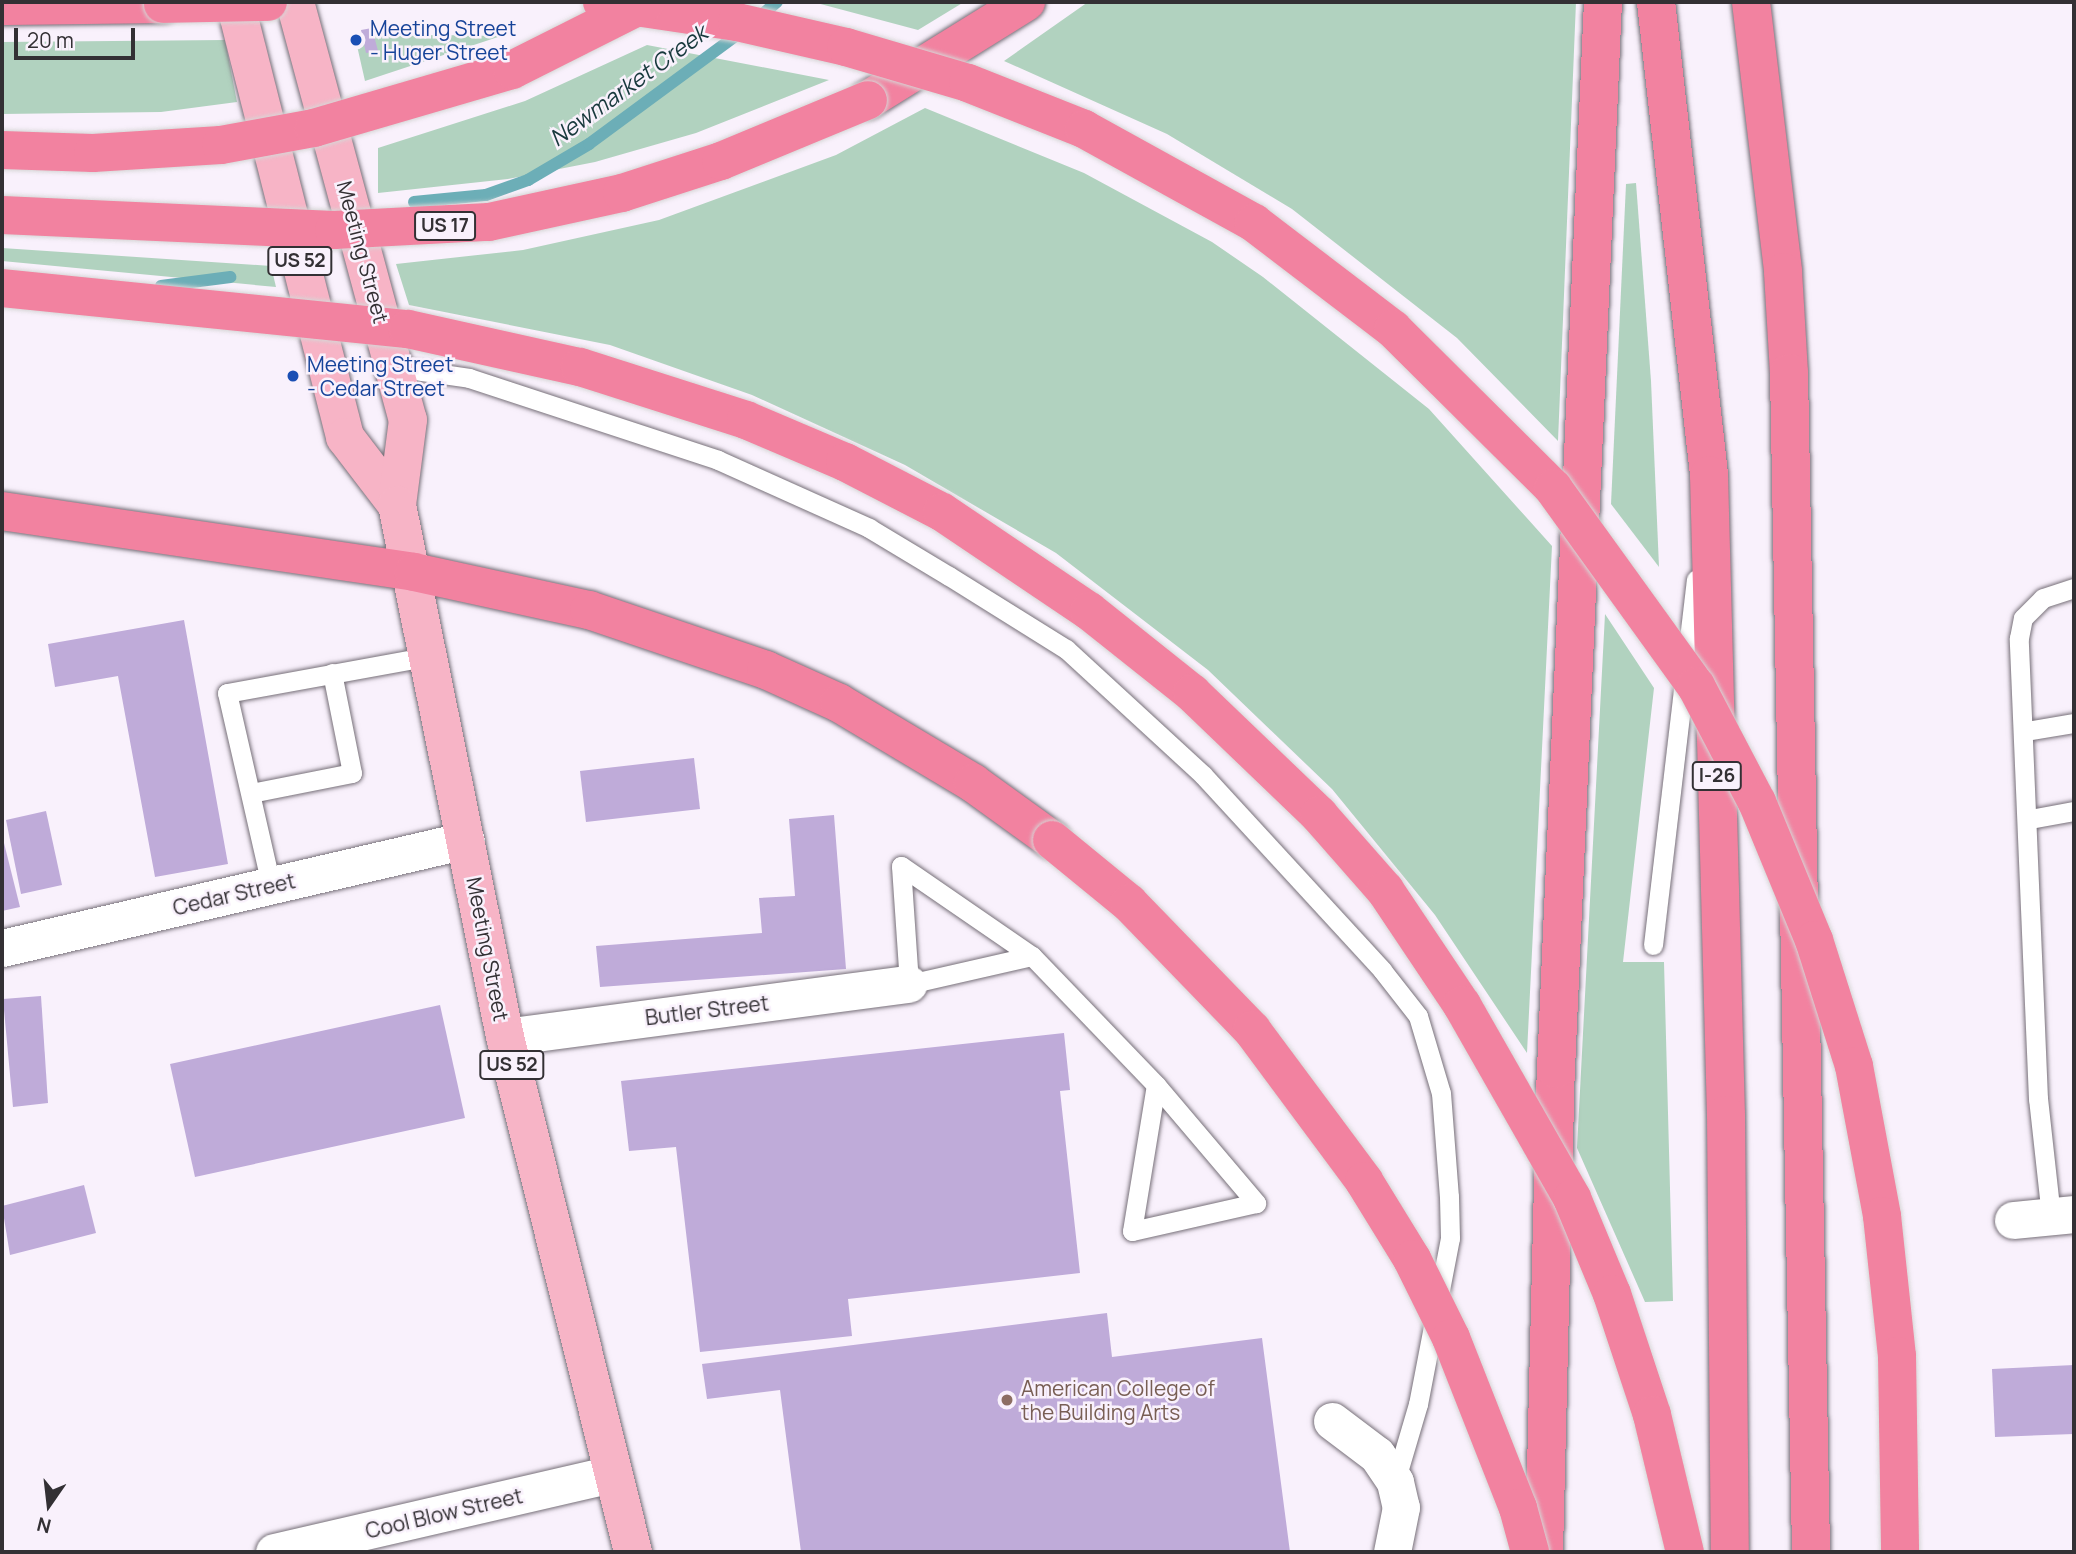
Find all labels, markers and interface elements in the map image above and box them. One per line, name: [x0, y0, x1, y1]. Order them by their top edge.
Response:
scale bar: [18, 14, 138, 58]
place label: Meeting Street - Huger Street: [370, 15, 516, 65]
water label: Newmarket Creek: [544, 19, 712, 151]
text: 20 m: [27, 26, 74, 54]
marker: Meeting Street - Huger Street: [348, 32, 364, 48]
street label: Meeting Street: [332, 178, 394, 326]
road number: US 17: [414, 210, 476, 242]
road number: US 52: [267, 246, 333, 276]
place label: Meeting Street - Cedar Street: [307, 351, 453, 401]
marker: Meeting Street - Cedar Street: [285, 368, 301, 384]
road number: I-26: [1691, 761, 1743, 792]
street label: Cedar Street: [170, 868, 298, 920]
street label: Meeting Street: [462, 875, 514, 1023]
street label: Butler Street: [644, 990, 770, 1030]
road number: US 52: [479, 1050, 545, 1080]
place label: American College of the Building Arts: [1021, 1375, 1215, 1425]
marker: American College of the Building Arts: [999, 1392, 1015, 1408]
north arrow: [14, 1470, 84, 1540]
street label: Cool Blow Street: [363, 1483, 525, 1543]
text: N: [34, 1511, 54, 1540]

